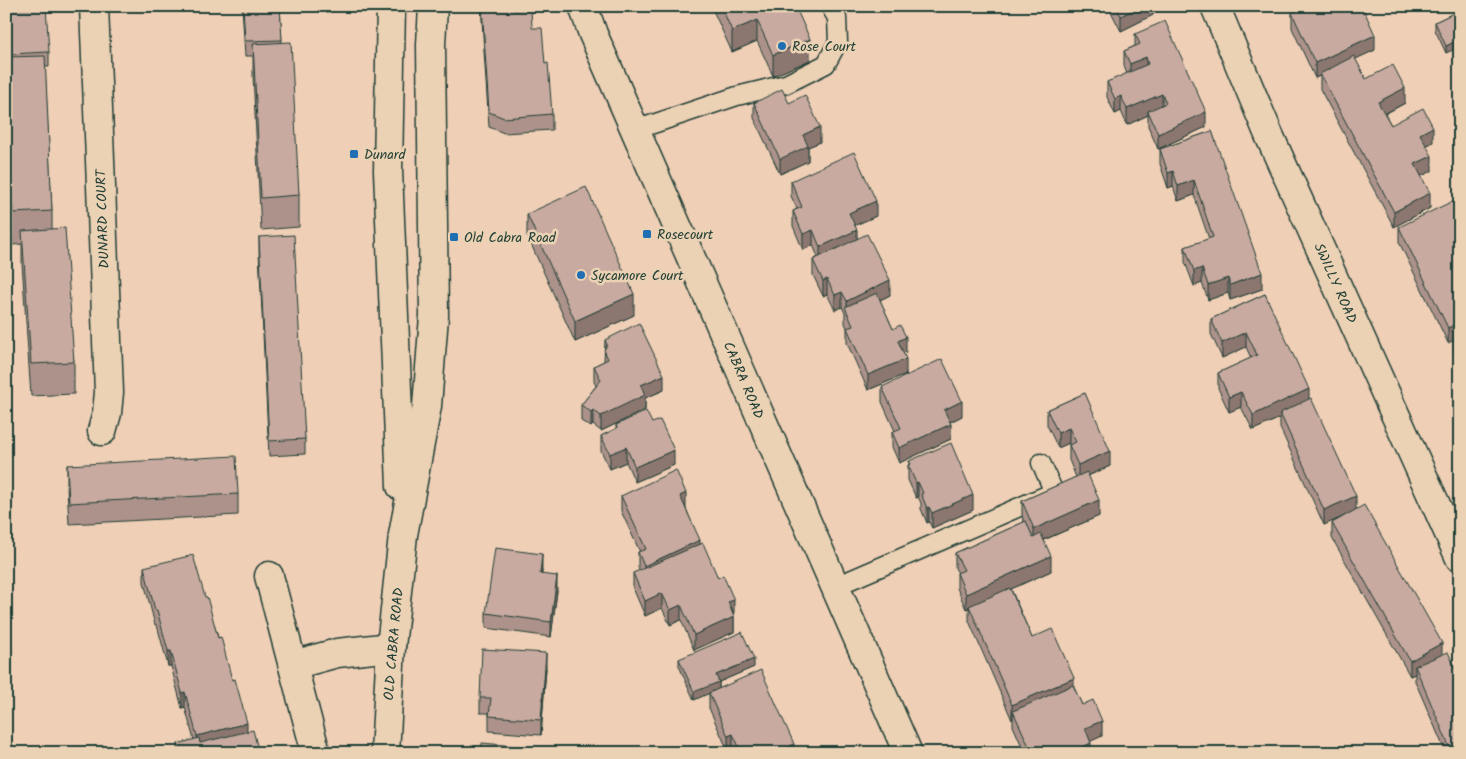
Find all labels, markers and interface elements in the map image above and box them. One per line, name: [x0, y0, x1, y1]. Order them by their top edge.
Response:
place label: Rose Court: [792, 36, 856, 58]
marker: Rose Court: [776, 40, 788, 52]
place label: Dunard: [364, 144, 406, 166]
marker: Dunard: [348, 148, 360, 160]
street label: DUNARD COURT: [90, 167, 116, 269]
place label: Rosecourt: [657, 224, 714, 246]
place label: Old Cabra Road: [464, 227, 557, 249]
marker: Rosecourt: [641, 228, 653, 240]
marker: Old Cabra Road: [448, 231, 460, 243]
street label: SWILLY ROAD: [1308, 240, 1363, 327]
place label: Sycamore Court: [591, 265, 684, 287]
marker: Sycamore Court: [575, 269, 587, 281]
street label: CABRA ROAD: [717, 338, 769, 423]
street label: OLD CABRA ROAD: [378, 587, 410, 701]

